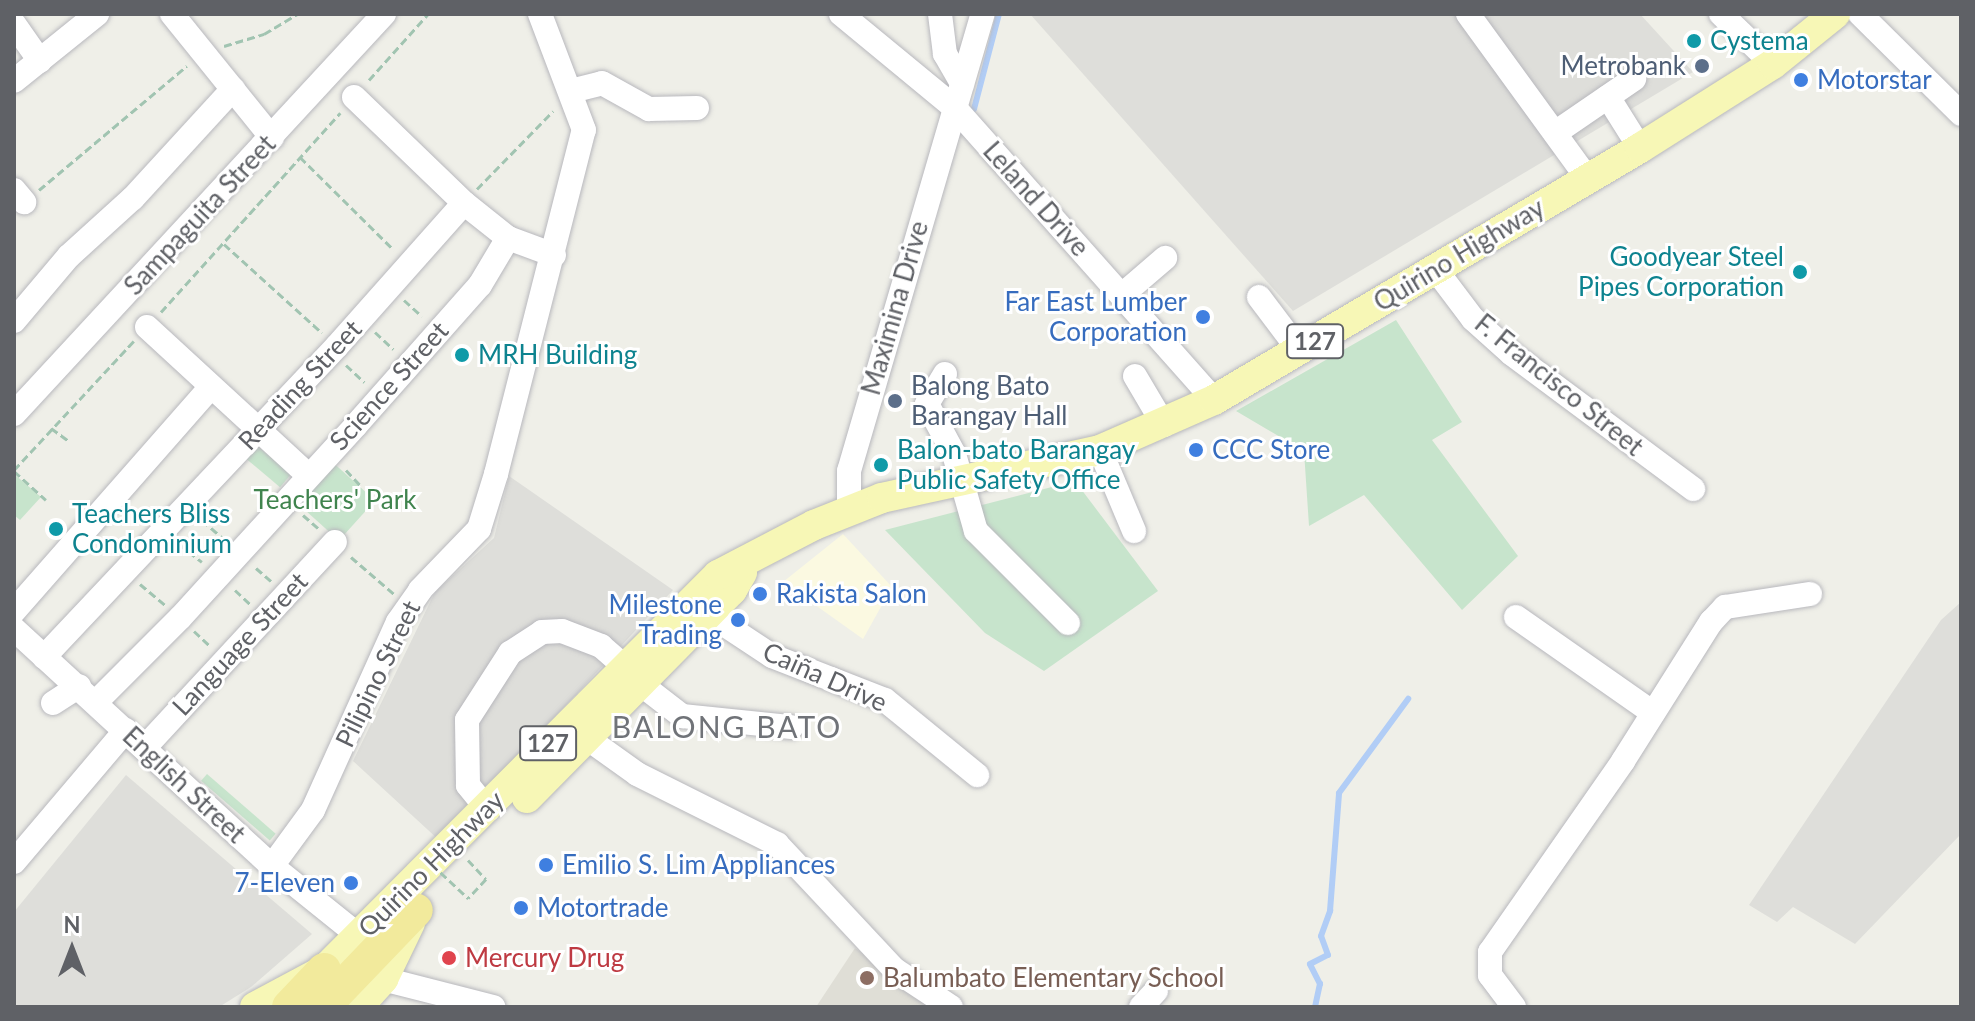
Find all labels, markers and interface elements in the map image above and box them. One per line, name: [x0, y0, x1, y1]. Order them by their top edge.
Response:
place label: Cystema: [1710, 25, 1809, 57]
marker: Cystema: [1685, 32, 1703, 50]
place label: Metrobank: [1560, 50, 1686, 82]
marker: Metrobank: [1693, 57, 1711, 75]
place label: Motorstar: [1817, 64, 1932, 96]
marker: Motorstar: [1792, 71, 1810, 89]
street label: Sampaguita Street: [118, 129, 282, 301]
street label: Leland Drive: [977, 135, 1095, 263]
street label: Quirino Highway: [1368, 192, 1550, 318]
street label: Maximina Drive: [855, 217, 935, 399]
place label: Goodyear Steel Pipes Corporation: [1578, 241, 1784, 302]
marker: Goodyear Steel Pipes Corporation: [1791, 263, 1809, 281]
place label: Far East Lumber Corporation: [1004, 286, 1187, 348]
marker: Far East Lumber Corporation: [1194, 308, 1212, 326]
street label: F. Francisco Street: [1469, 308, 1649, 462]
street label: Reading Street: [232, 314, 368, 456]
street label: Science Street: [323, 315, 455, 457]
road number: 127: [1285, 321, 1345, 361]
place label: MRH Building: [478, 339, 637, 371]
marker: MRH Building: [453, 346, 471, 364]
place label: Balong Bato Barangay Hall: [911, 370, 1068, 432]
marker: Balong Bato Barangay Hall: [886, 392, 904, 410]
place label: Balon-bato Barangay Public Safety Office: [897, 434, 1135, 496]
place label: CCC Store: [1212, 434, 1330, 466]
marker: CCC Store: [1187, 441, 1205, 459]
marker: Balon-bato Barangay Public Safety Office: [872, 456, 890, 474]
park label: Teachers' Park: [254, 484, 416, 516]
place label: Teachers Bliss Condominium: [72, 498, 232, 560]
marker: Teachers Bliss Condominium: [47, 520, 65, 538]
street label: Language Street: [166, 566, 314, 722]
place label: Rakista Salon: [776, 578, 927, 610]
marker: Rakista Salon: [751, 585, 769, 603]
place label: Milestone Trading: [608, 589, 722, 650]
street label: Pilipino Street: [329, 596, 427, 752]
marker: Milestone Trading: [729, 611, 747, 629]
street label: Caiña Drive: [758, 636, 892, 718]
district label: BALONG BATO: [612, 708, 842, 744]
street label: English Street: [116, 720, 252, 850]
road number: 127: [518, 723, 578, 763]
street label: Quirino Highway: [352, 785, 510, 943]
place label: Emilio S. Lim Appliances: [562, 849, 836, 881]
marker: Emilio S. Lim Appliances: [537, 856, 555, 874]
place label: 7-Eleven: [234, 867, 335, 899]
marker: 7-Eleven: [342, 874, 360, 892]
place label: Motortrade: [537, 892, 668, 924]
marker: Motortrade: [512, 899, 530, 917]
north arrow: [32, 909, 112, 989]
text: N: [64, 911, 80, 938]
place label: Mercury Drug: [465, 942, 625, 974]
marker: Mercury Drug: [440, 949, 458, 967]
place label: Balumbato Elementary School: [883, 962, 1225, 994]
marker: Balumbato Elementary School: [858, 969, 876, 987]

